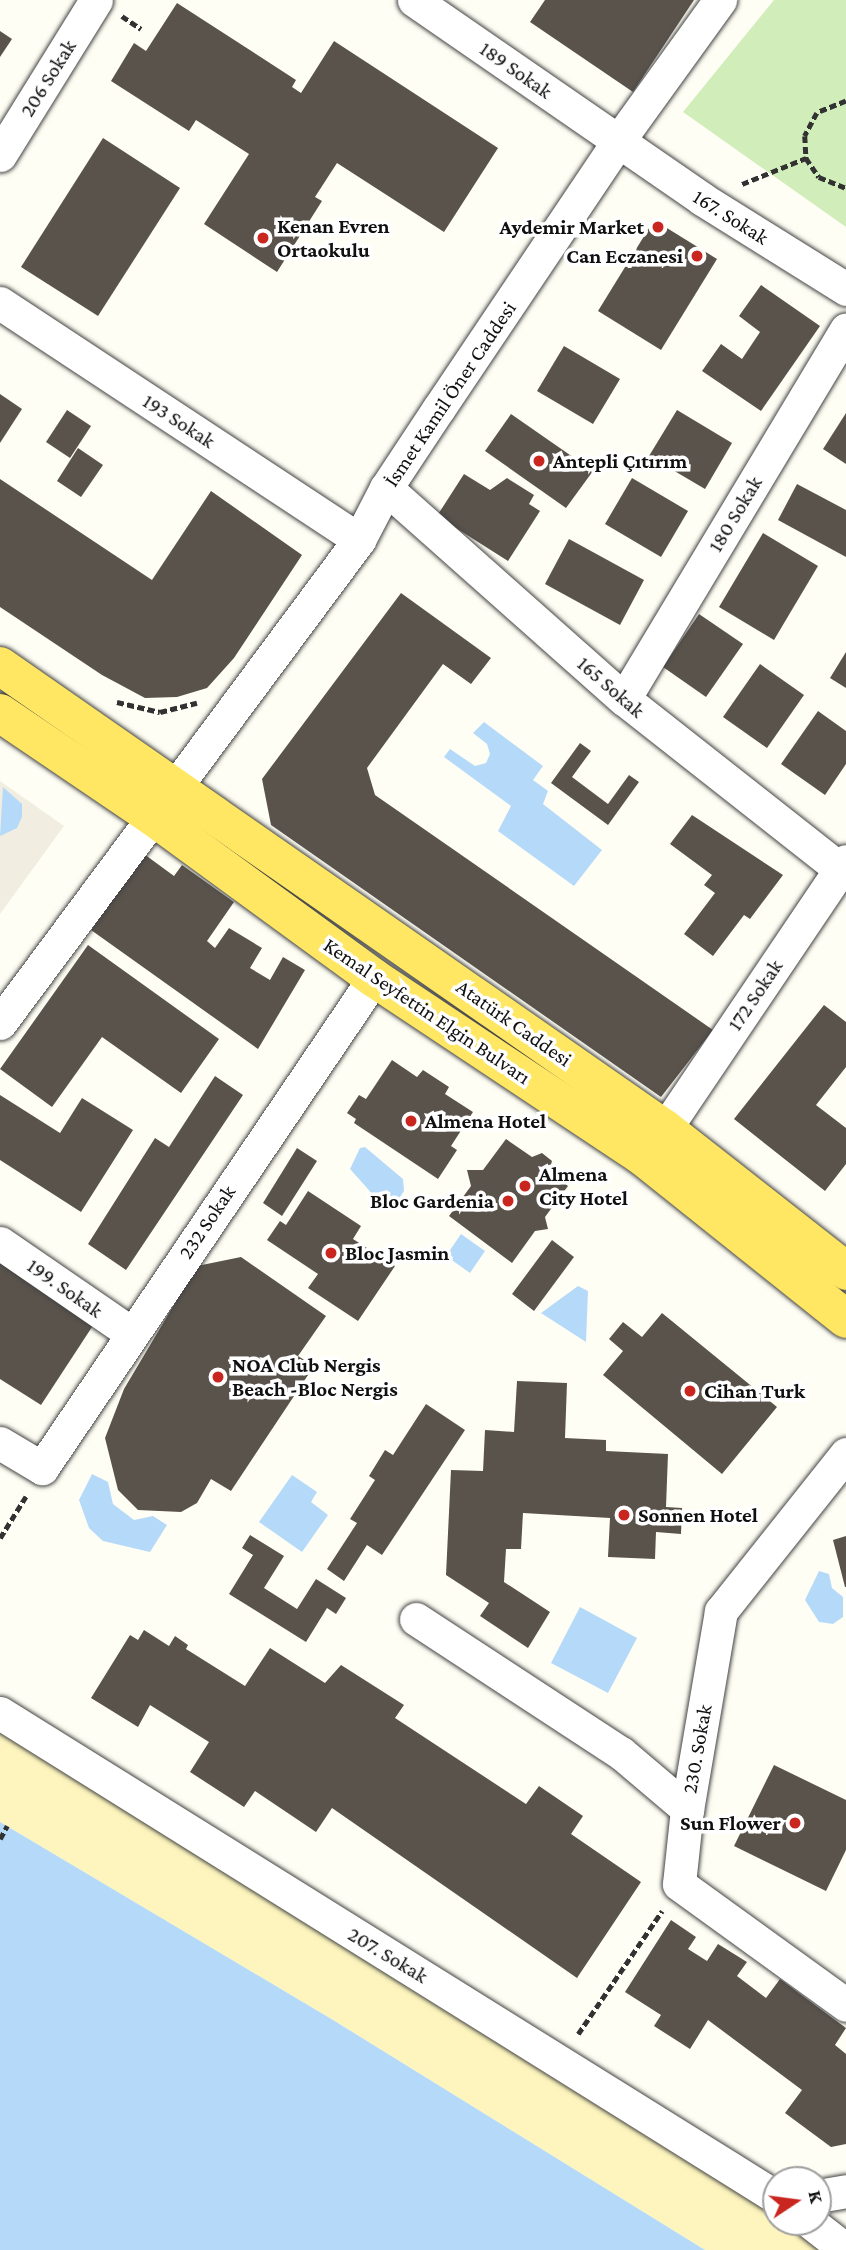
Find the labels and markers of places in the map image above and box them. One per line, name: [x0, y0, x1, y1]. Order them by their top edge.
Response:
place label: Kenan Evren Ortaokulu: [277, 213, 390, 263]
place label: Aydemir Market: [499, 214, 644, 240]
marker: Aydemir Market: [650, 219, 666, 235]
marker: Kenan Evren Ortaokulu: [255, 230, 271, 246]
place label: Can Eczanesi: [566, 243, 683, 269]
marker: Can Eczanesi: [689, 248, 705, 264]
place label: Antepli Çıtırım: [553, 448, 687, 474]
marker: Antepli Çıtırım: [531, 453, 547, 469]
place label: Almena Hotel: [425, 1108, 546, 1134]
marker: Almena Hotel: [403, 1113, 419, 1129]
place label: Almena City Hotel: [539, 1161, 628, 1211]
marker: Almena City Hotel: [517, 1178, 533, 1194]
place label: Bloc Gardenia: [370, 1188, 494, 1214]
marker: Bloc Gardenia: [500, 1193, 516, 1209]
place label: Bloc Jasmin: [345, 1240, 449, 1266]
marker: Bloc Jasmin: [323, 1245, 339, 1261]
place label: NOA Club Nergis Beach -Bloc Nergis: [232, 1352, 398, 1402]
marker: NOA Club Nergis Beach -Bloc Nergis: [210, 1369, 226, 1385]
place label: Cihan Turk: [704, 1378, 805, 1404]
marker: Cihan Turk: [682, 1383, 698, 1399]
place label: Sonnen Hotel: [638, 1502, 758, 1528]
marker: Sonnen Hotel: [616, 1507, 632, 1523]
place label: Sun Flower: [680, 1810, 781, 1836]
marker: Sun Flower: [787, 1815, 803, 1831]

